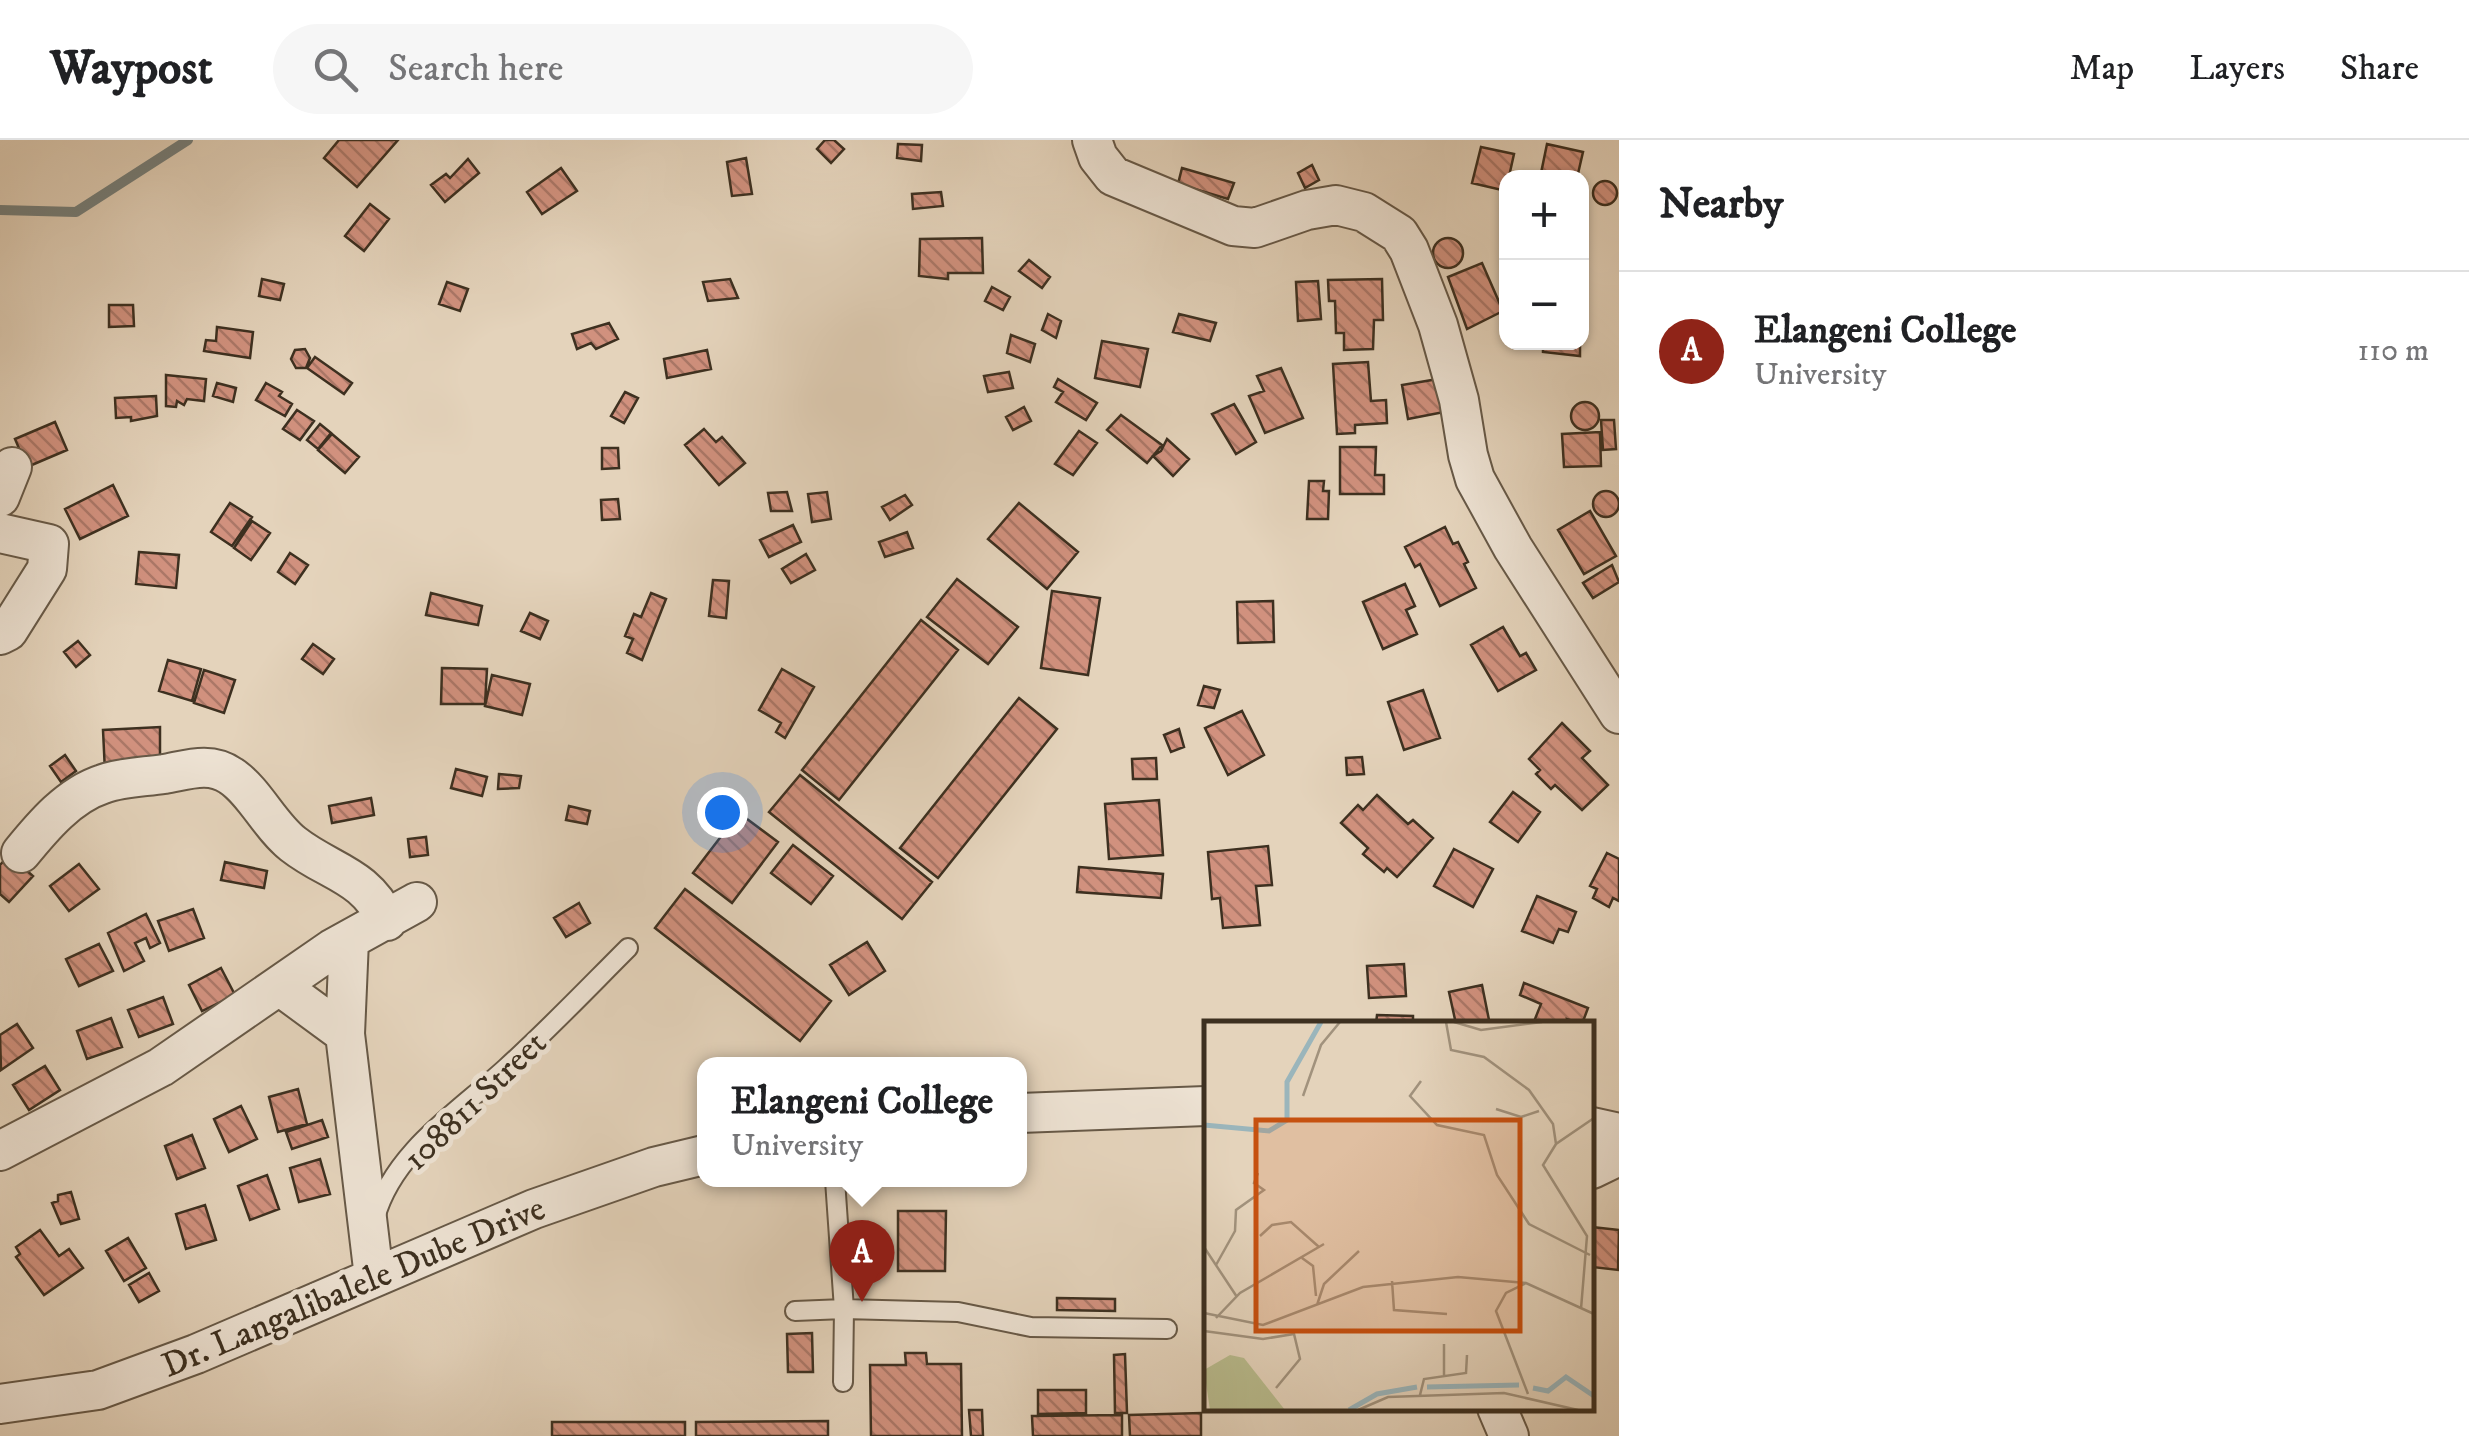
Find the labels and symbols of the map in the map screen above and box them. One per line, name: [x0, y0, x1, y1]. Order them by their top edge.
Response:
your location: [697, 787, 748, 838]
inset map: [1204, 1021, 1594, 1411]
street label: 108811 Street: [394, 1022, 556, 1181]
street label: Dr. Langalibalele Dube Drive: [156, 1187, 552, 1389]
pin: A: [830, 1220, 894, 1302]

